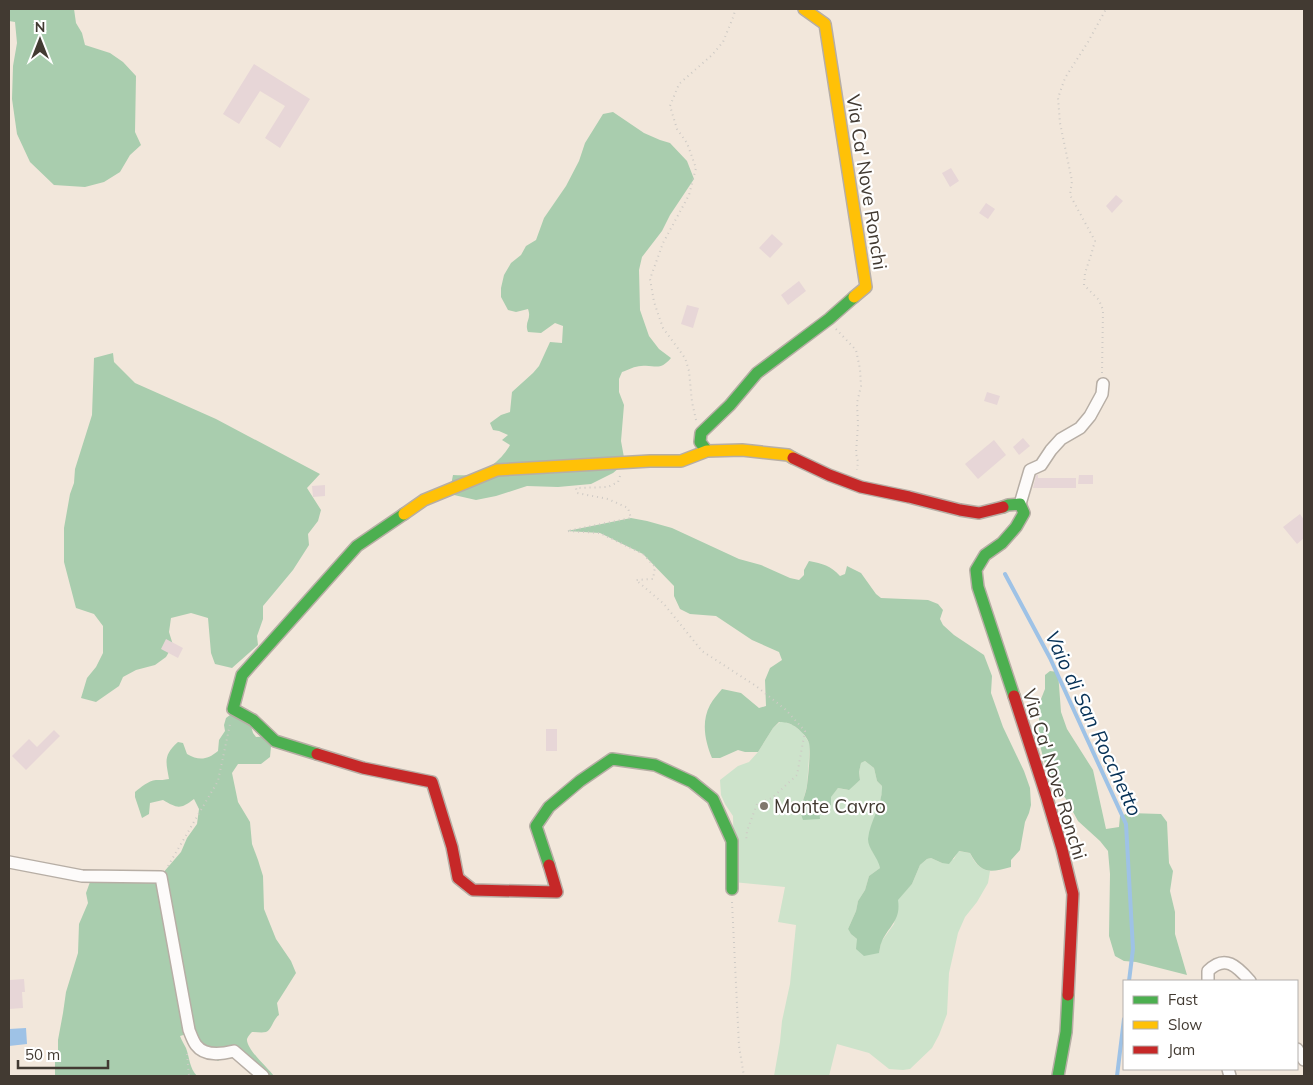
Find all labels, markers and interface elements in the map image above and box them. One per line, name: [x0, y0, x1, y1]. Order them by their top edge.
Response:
north arrow: [15, 15, 65, 65]
text: N: [35, 18, 45, 36]
street label: Via Ca' Nove Ronchi: [841, 92, 893, 272]
water label: Vaio di San Rocchetto: [1040, 626, 1148, 820]
street label: Via Ca' Nove Ronchi: [1018, 686, 1092, 862]
place label: Monte Cavro: [774, 794, 886, 818]
marker: Monte Cavro: [758, 800, 770, 812]
legend: [1123, 980, 1298, 1070]
text: Fast: [1168, 990, 1198, 1009]
text: Slow: [1168, 1015, 1202, 1034]
scale bar: [18, 1038, 108, 1070]
text: Jam: [1168, 1040, 1195, 1059]
text: 50 m: [25, 1045, 60, 1064]

